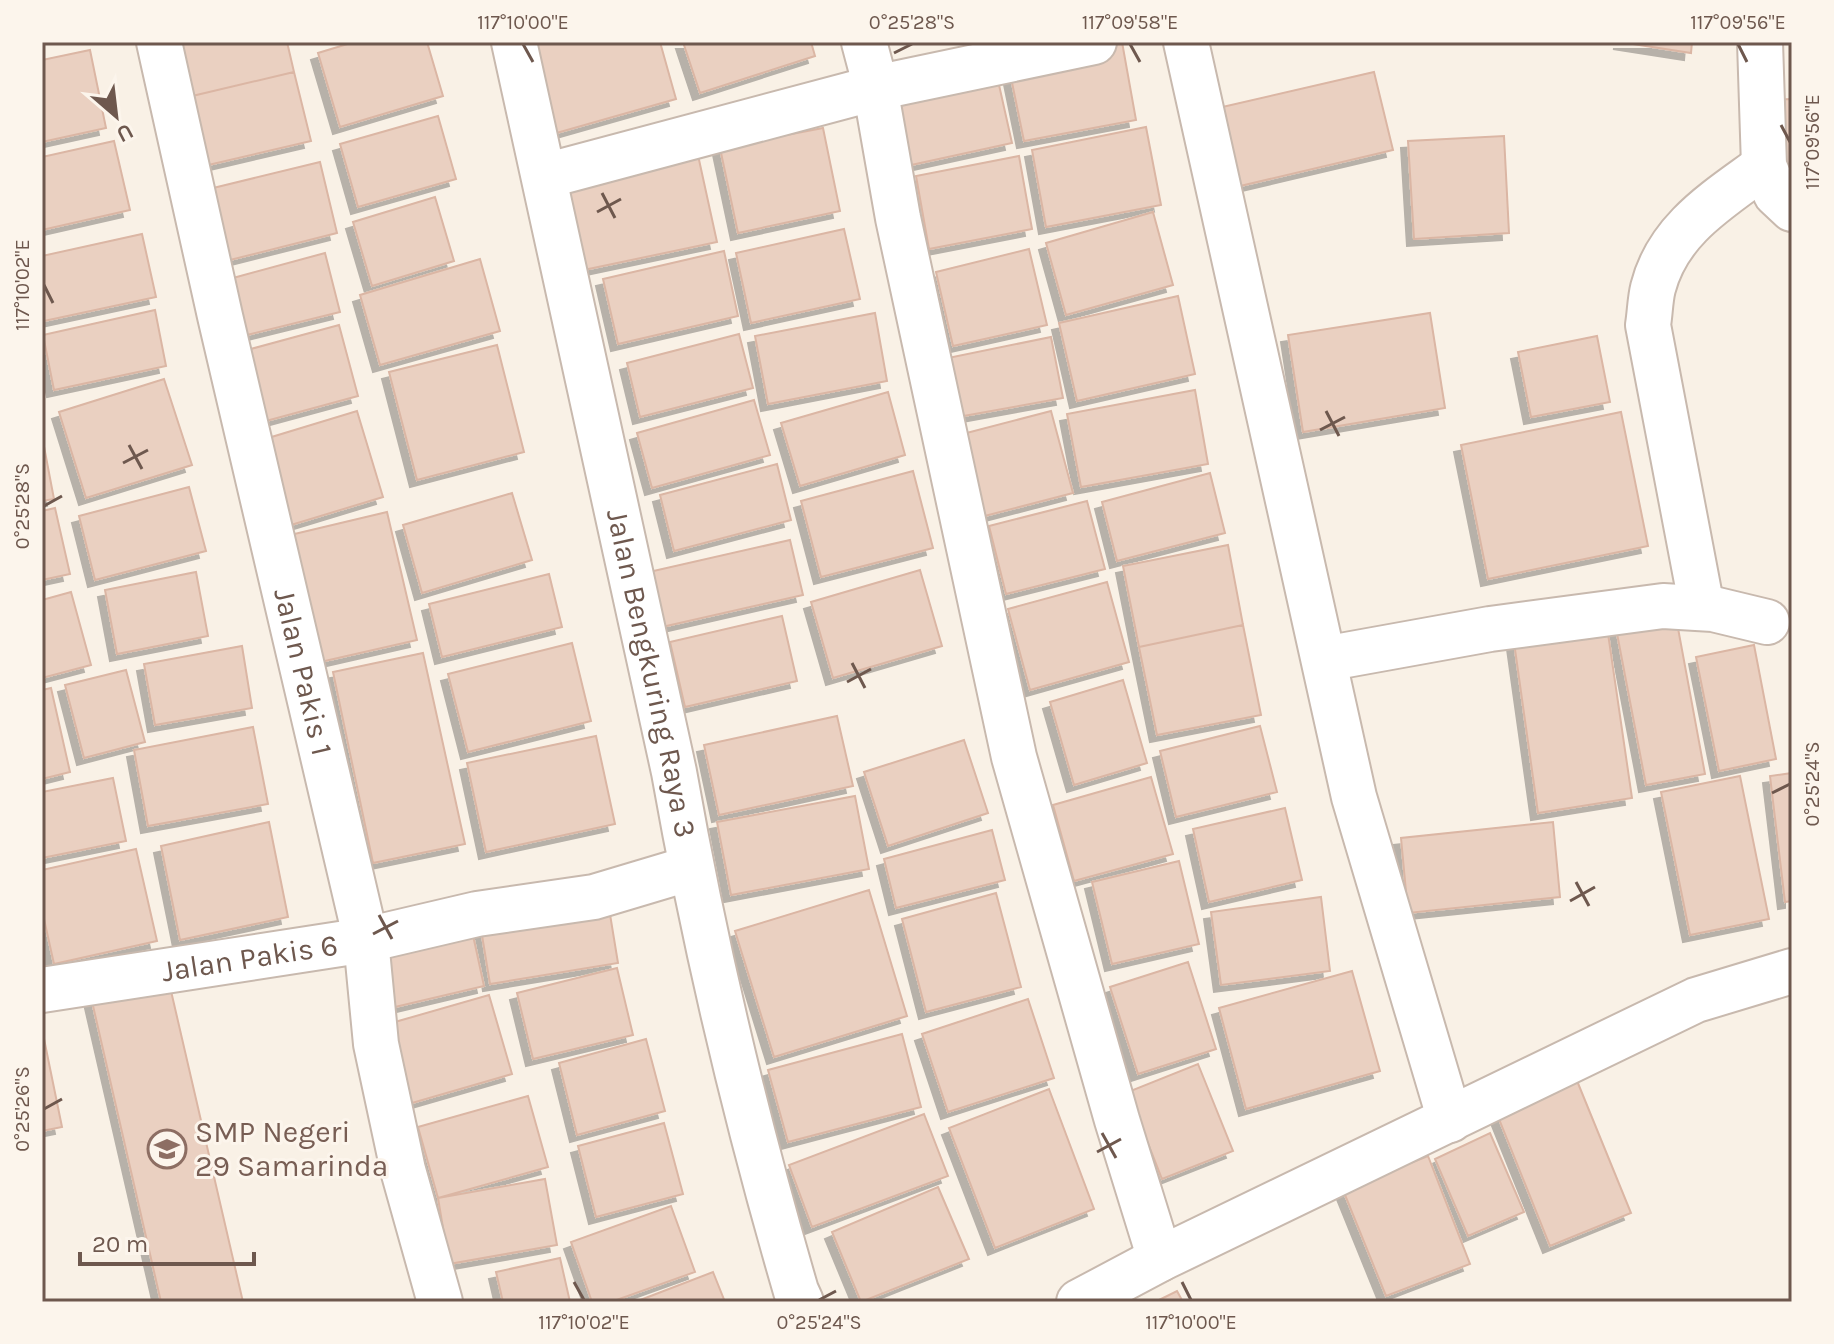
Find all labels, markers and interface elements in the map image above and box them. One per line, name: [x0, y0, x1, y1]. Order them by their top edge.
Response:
text: 117°10'00"E: [477, 11, 569, 34]
text: 0°25'28"S: [869, 11, 955, 34]
text: 117°09'58"E: [1082, 11, 1178, 34]
text: 117°09'56"E: [1690, 11, 1786, 34]
north arrow: [76, 76, 156, 156]
text: 117°09'56"E: [1801, 94, 1824, 190]
text: U: [112, 118, 138, 148]
text: 117°10'02"E: [11, 239, 34, 331]
text: 0°25'28"S: [11, 463, 34, 549]
street label: Jalan Bengkuring Raya 3: [599, 505, 704, 841]
street label: Jalan Pakis 1: [266, 585, 340, 759]
text: 0°25'24"S: [1801, 741, 1824, 827]
street label: Jalan Pakis 6: [159, 927, 340, 989]
text: 0°25'26"S: [11, 1066, 34, 1152]
place label: SMP Negeri 29 Samarinda: [195, 1114, 388, 1184]
school or university icon: SMP Negeri 29 Samarinda: [146, 1128, 188, 1170]
scale bar: [80, 1216, 254, 1266]
text: 20 m: [92, 1230, 148, 1258]
text: 117°10'02"E: [538, 1311, 630, 1334]
text: 0°25'24"S: [776, 1311, 862, 1334]
text: 117°10'00"E: [1145, 1311, 1237, 1334]

